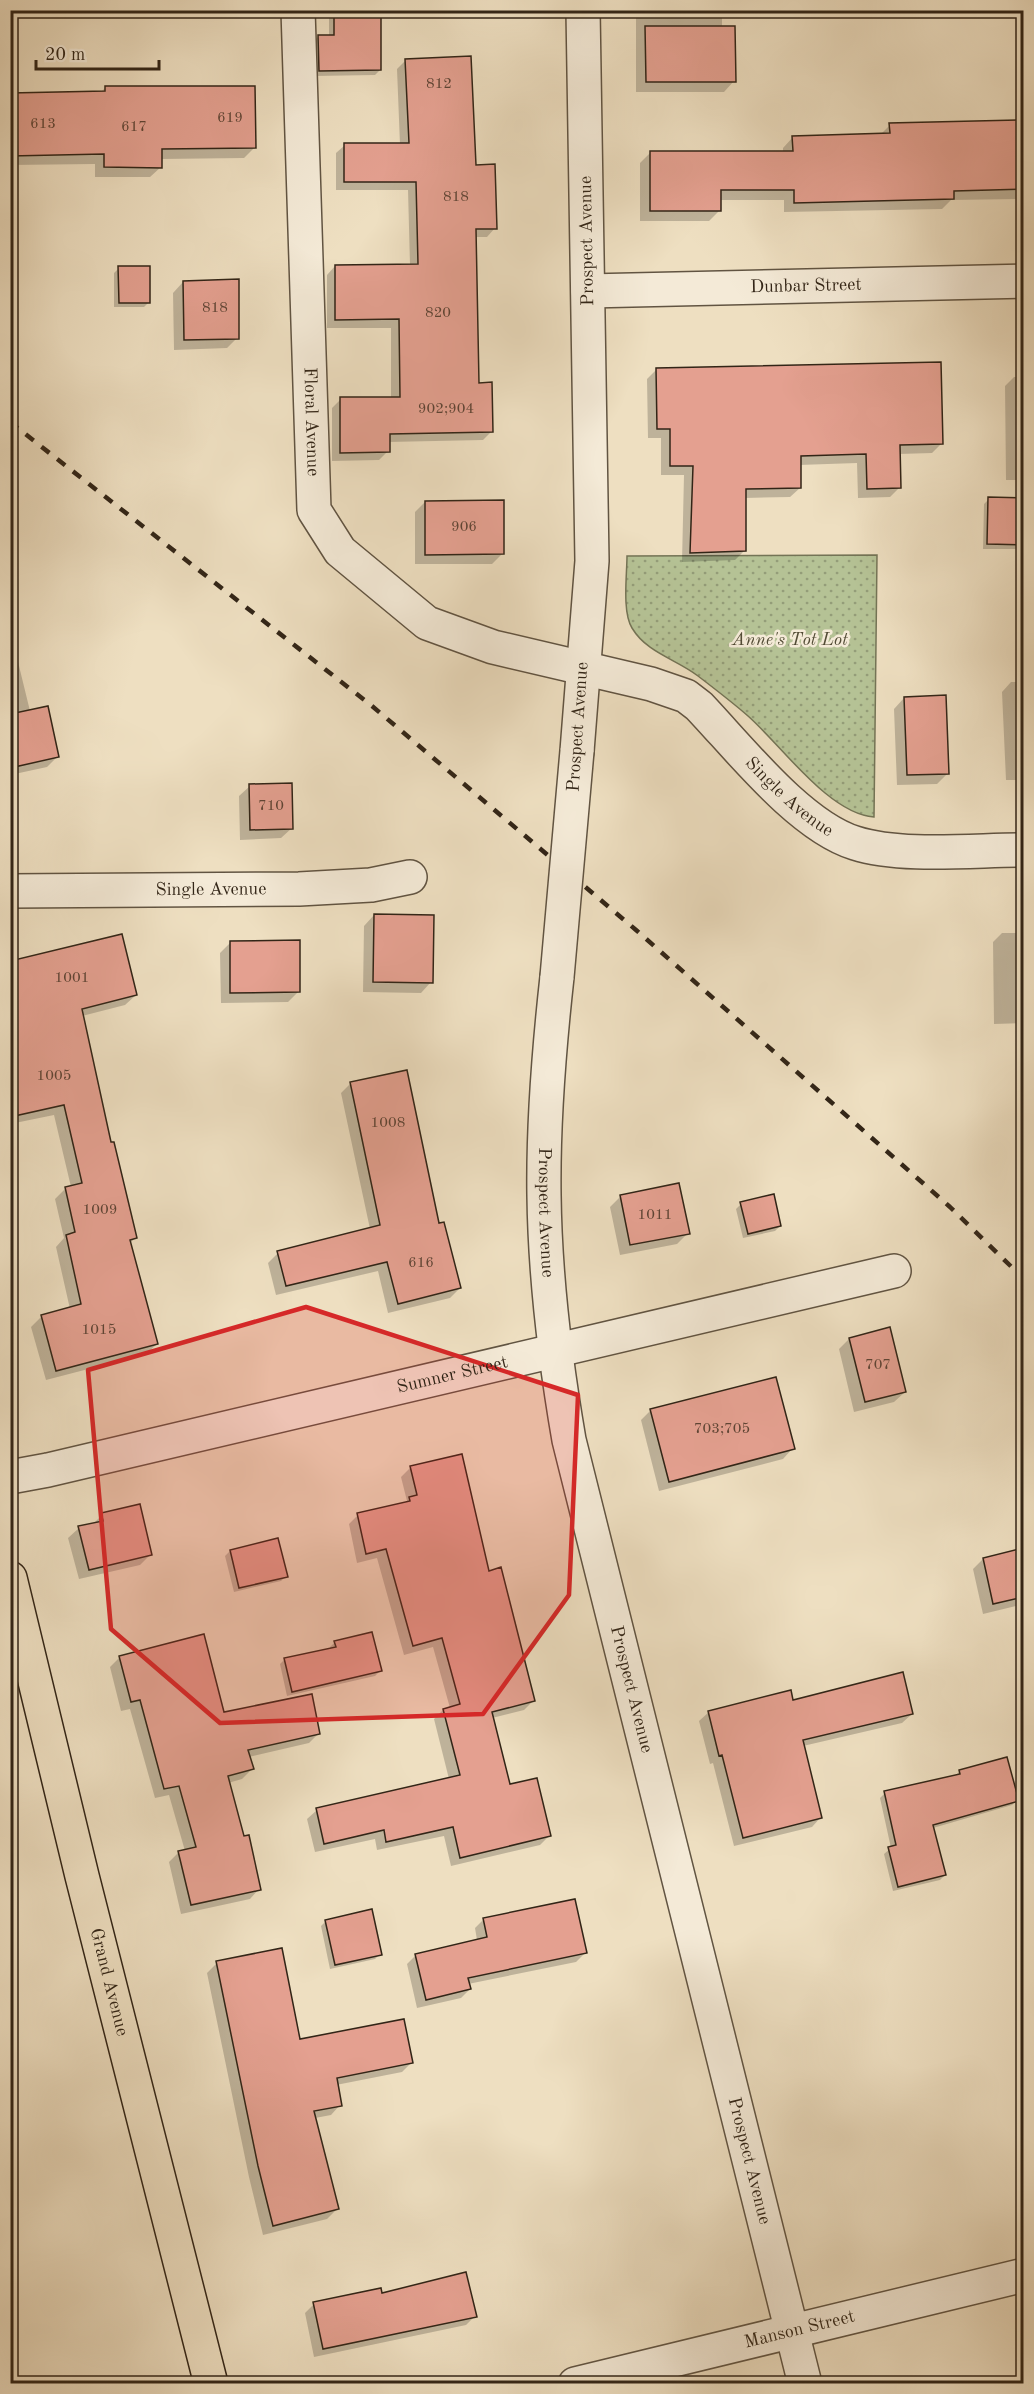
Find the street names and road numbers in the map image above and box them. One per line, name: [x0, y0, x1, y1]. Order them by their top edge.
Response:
street label: Prospect Avenue: [577, 176, 597, 306]
street label: Dunbar Street: [750, 276, 862, 296]
street label: Floral Avenue: [300, 367, 322, 477]
street label: Prospect Avenue: [564, 661, 592, 793]
street label: Single Avenue: [742, 754, 836, 840]
street label: Single Avenue: [155, 880, 267, 899]
street label: Prospect Avenue: [535, 1147, 557, 1278]
street label: Sumner Street: [395, 1353, 510, 1397]
street label: Prospect Avenue: [607, 1624, 656, 1755]
street label: Grand Avenue: [87, 1926, 131, 2038]
street label: Prospect Avenue: [725, 2095, 774, 2226]
street label: Manson Street: [742, 2307, 857, 2352]

